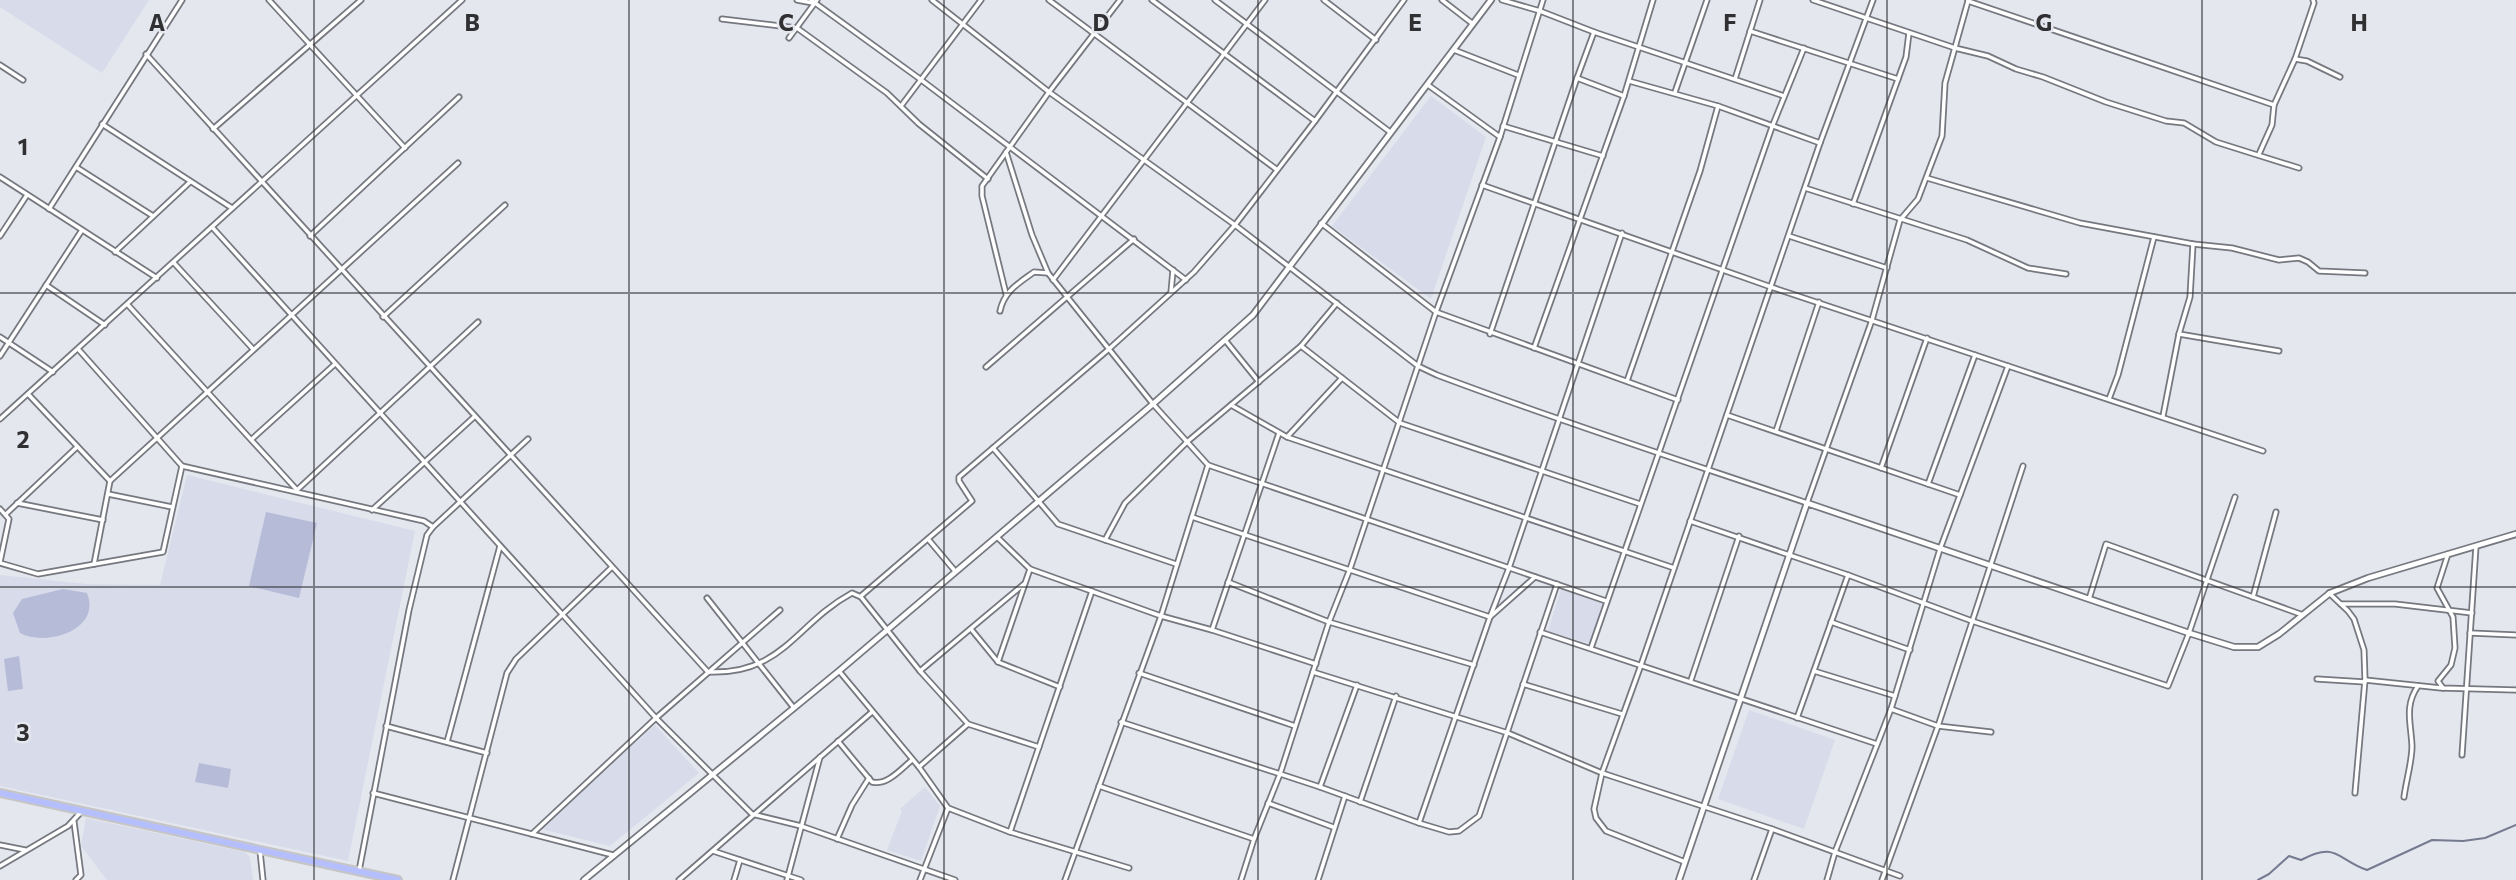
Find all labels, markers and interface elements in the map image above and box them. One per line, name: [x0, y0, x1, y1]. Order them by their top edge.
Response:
text: A: [149, 8, 166, 36]
text: B: [464, 8, 480, 36]
text: C: [778, 8, 794, 36]
text: D: [1093, 8, 1110, 36]
text: E: [1408, 8, 1422, 36]
text: F: [1723, 8, 1737, 36]
text: G: [2036, 8, 2052, 36]
text: H: [2350, 8, 2368, 36]
text: 1: [18, 132, 28, 160]
text: 2: [16, 425, 30, 453]
text: 3: [16, 718, 30, 746]

